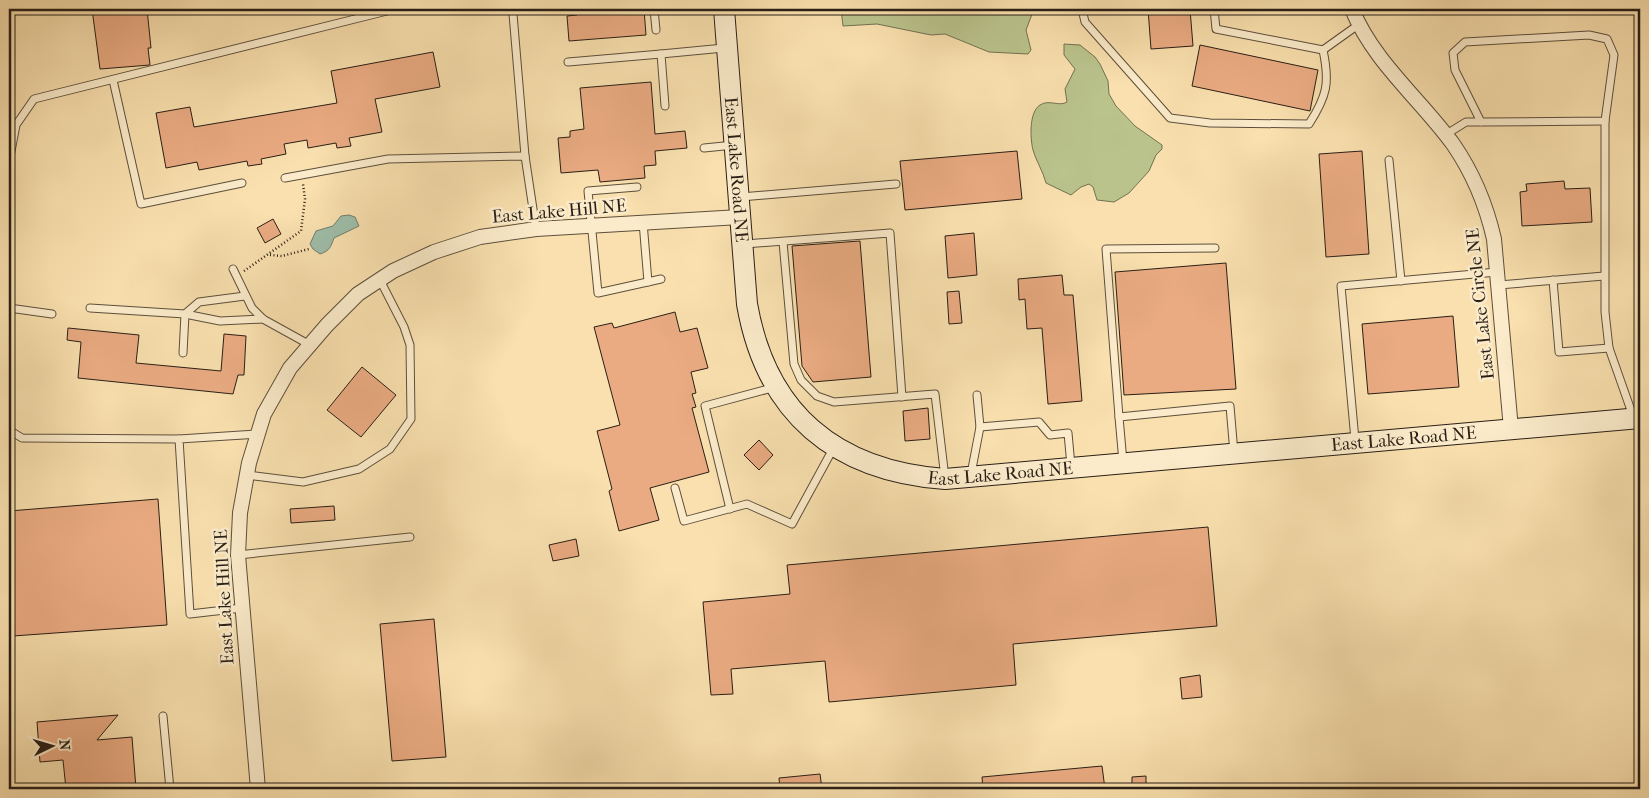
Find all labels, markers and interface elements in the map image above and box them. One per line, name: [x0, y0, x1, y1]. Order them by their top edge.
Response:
street label: East Lake Road NE: [720, 96, 752, 243]
street label: East Lake Hill NE: [491, 195, 627, 228]
street label: East Lake Circle NE: [1462, 227, 1499, 381]
street label: East Lake Road NE: [1330, 422, 1477, 456]
street label: East Lake Road NE: [926, 458, 1074, 490]
street label: East Lake Hill NE: [210, 529, 239, 665]
north arrow: [28, 720, 78, 770]
text: N: [56, 739, 73, 751]

